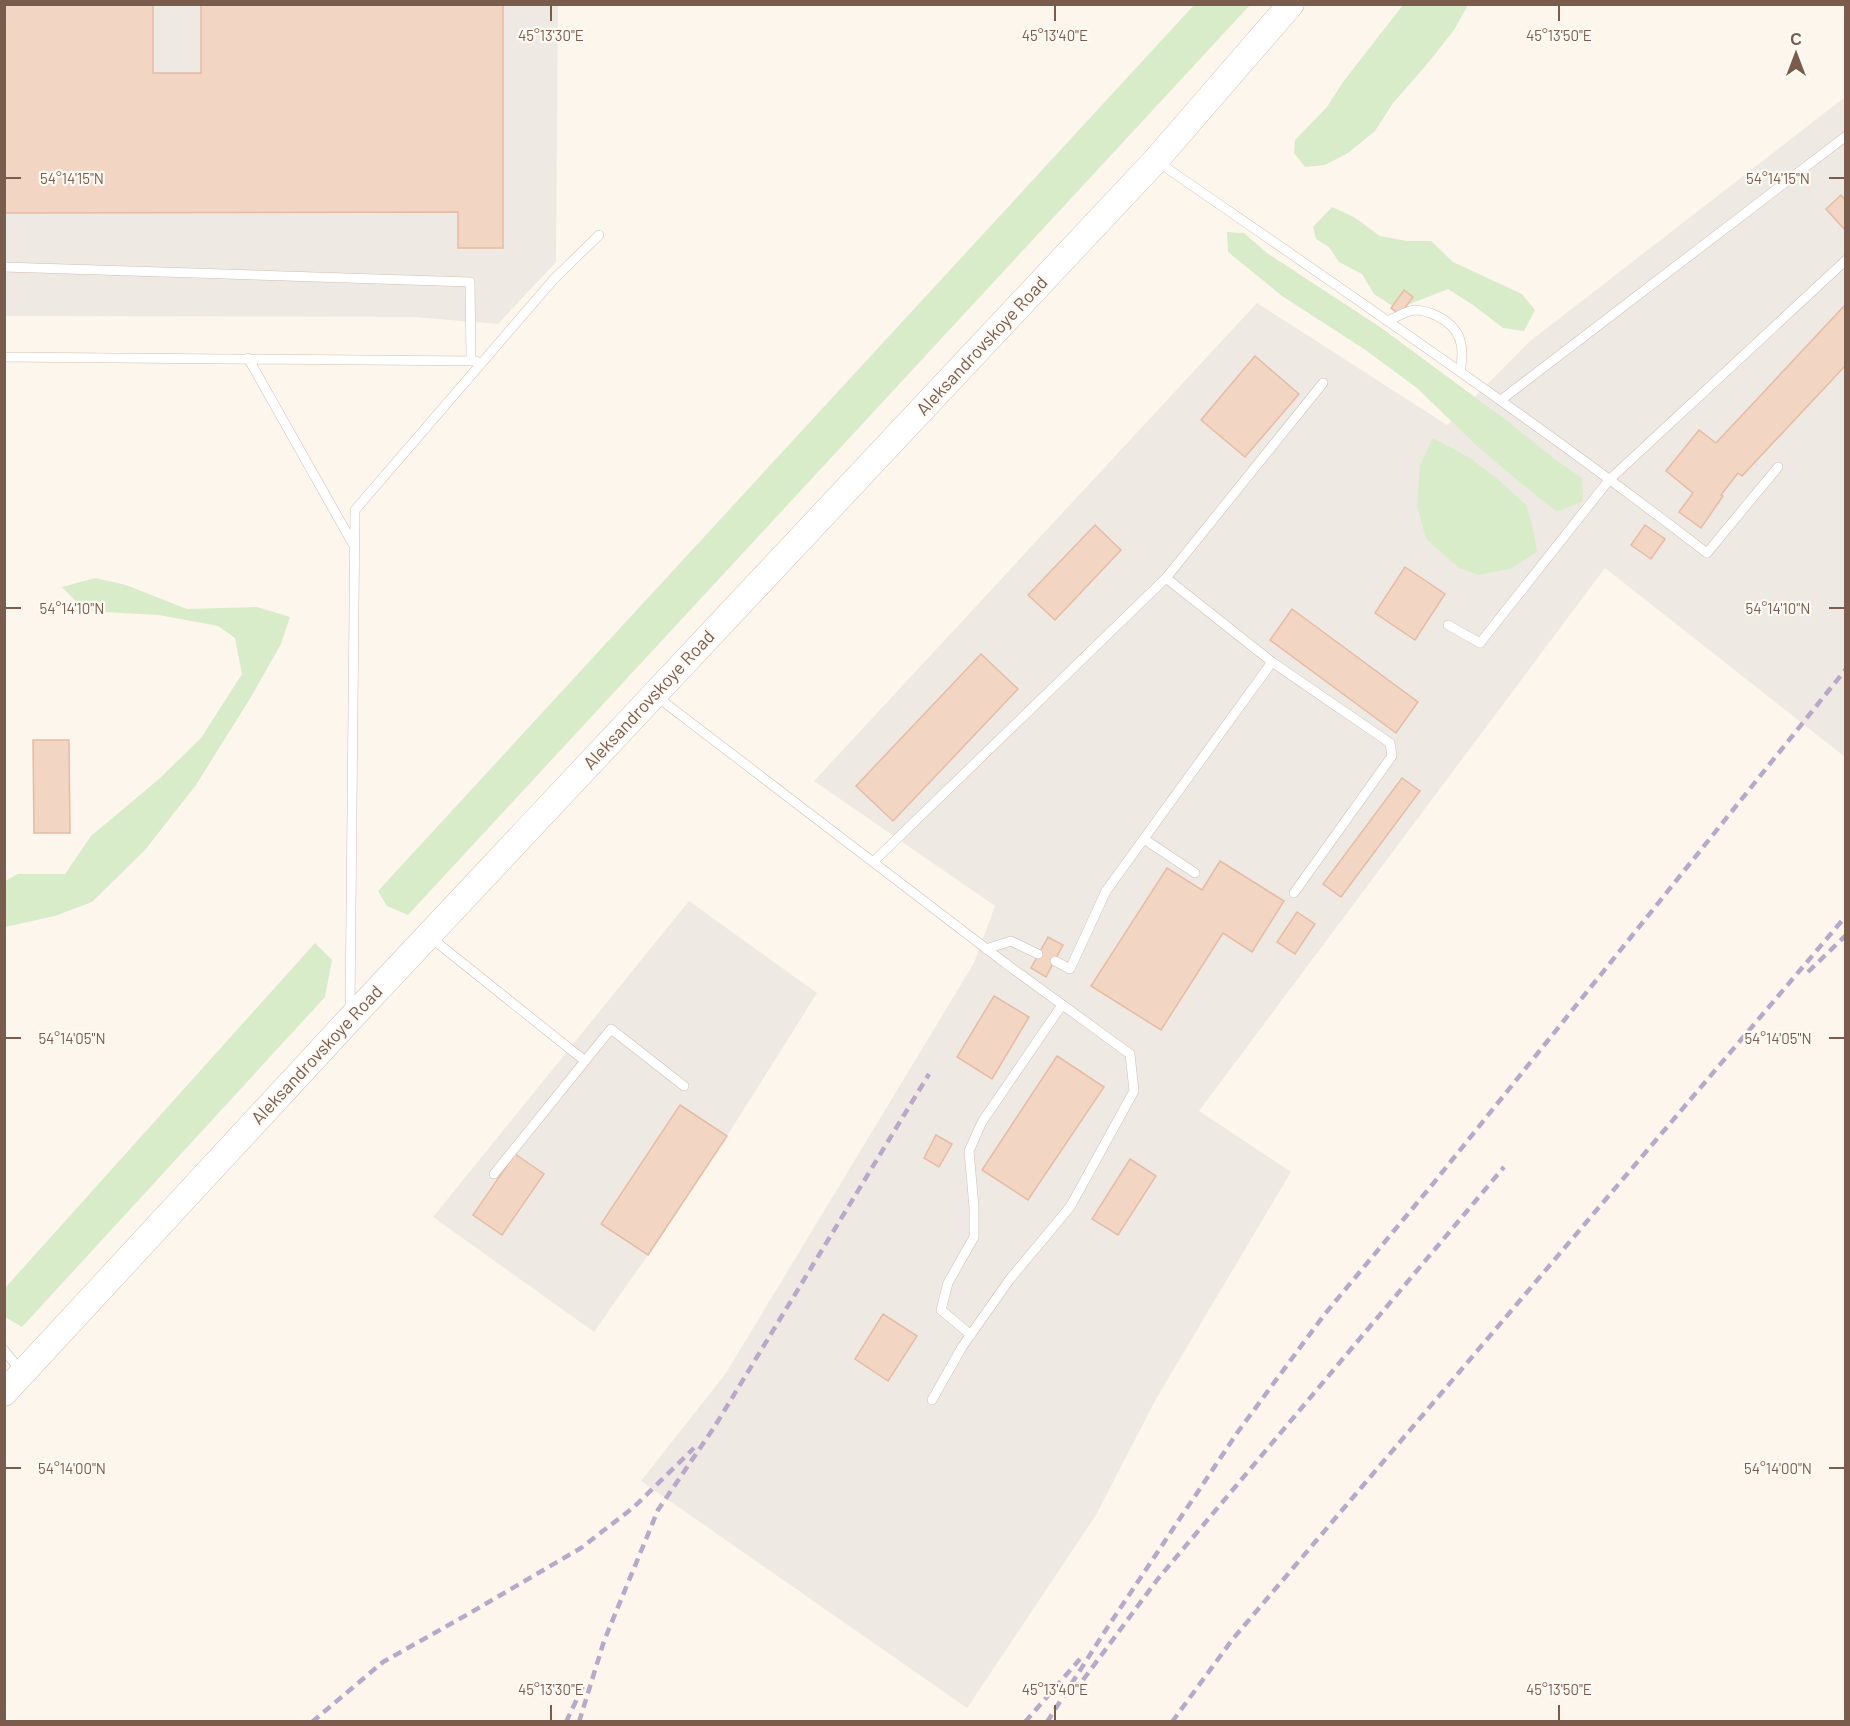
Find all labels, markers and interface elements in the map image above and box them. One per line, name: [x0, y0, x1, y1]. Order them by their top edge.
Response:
north arrow: [1766, 24, 1826, 84]
text: 45°13'30"E: [518, 26, 584, 44]
text: 45°13'40"E: [1022, 26, 1088, 44]
text: 45°13'50"E: [1526, 26, 1592, 44]
text: С: [1790, 29, 1802, 48]
text: 54°14'15"N: [40, 169, 104, 187]
text: 54°14'15"N: [1746, 169, 1810, 187]
street label: Aleksandrovskoye Road: [911, 271, 1052, 420]
text: 54°14'10"N: [40, 599, 104, 617]
text: 54°14'10"N: [1746, 599, 1810, 617]
street label: Aleksandrovskoye Road: [578, 625, 719, 774]
street label: Aleksandrovskoye Road: [246, 980, 387, 1129]
text: 54°14'05"N: [38, 1029, 106, 1047]
text: 54°14'05"N: [1744, 1029, 1812, 1047]
text: 54°14'00"N: [38, 1459, 106, 1477]
text: 54°14'00"N: [1744, 1459, 1812, 1477]
text: 45°13'30"E: [518, 1680, 584, 1698]
text: 45°13'40"E: [1022, 1680, 1088, 1698]
text: 45°13'50"E: [1526, 1680, 1592, 1698]

